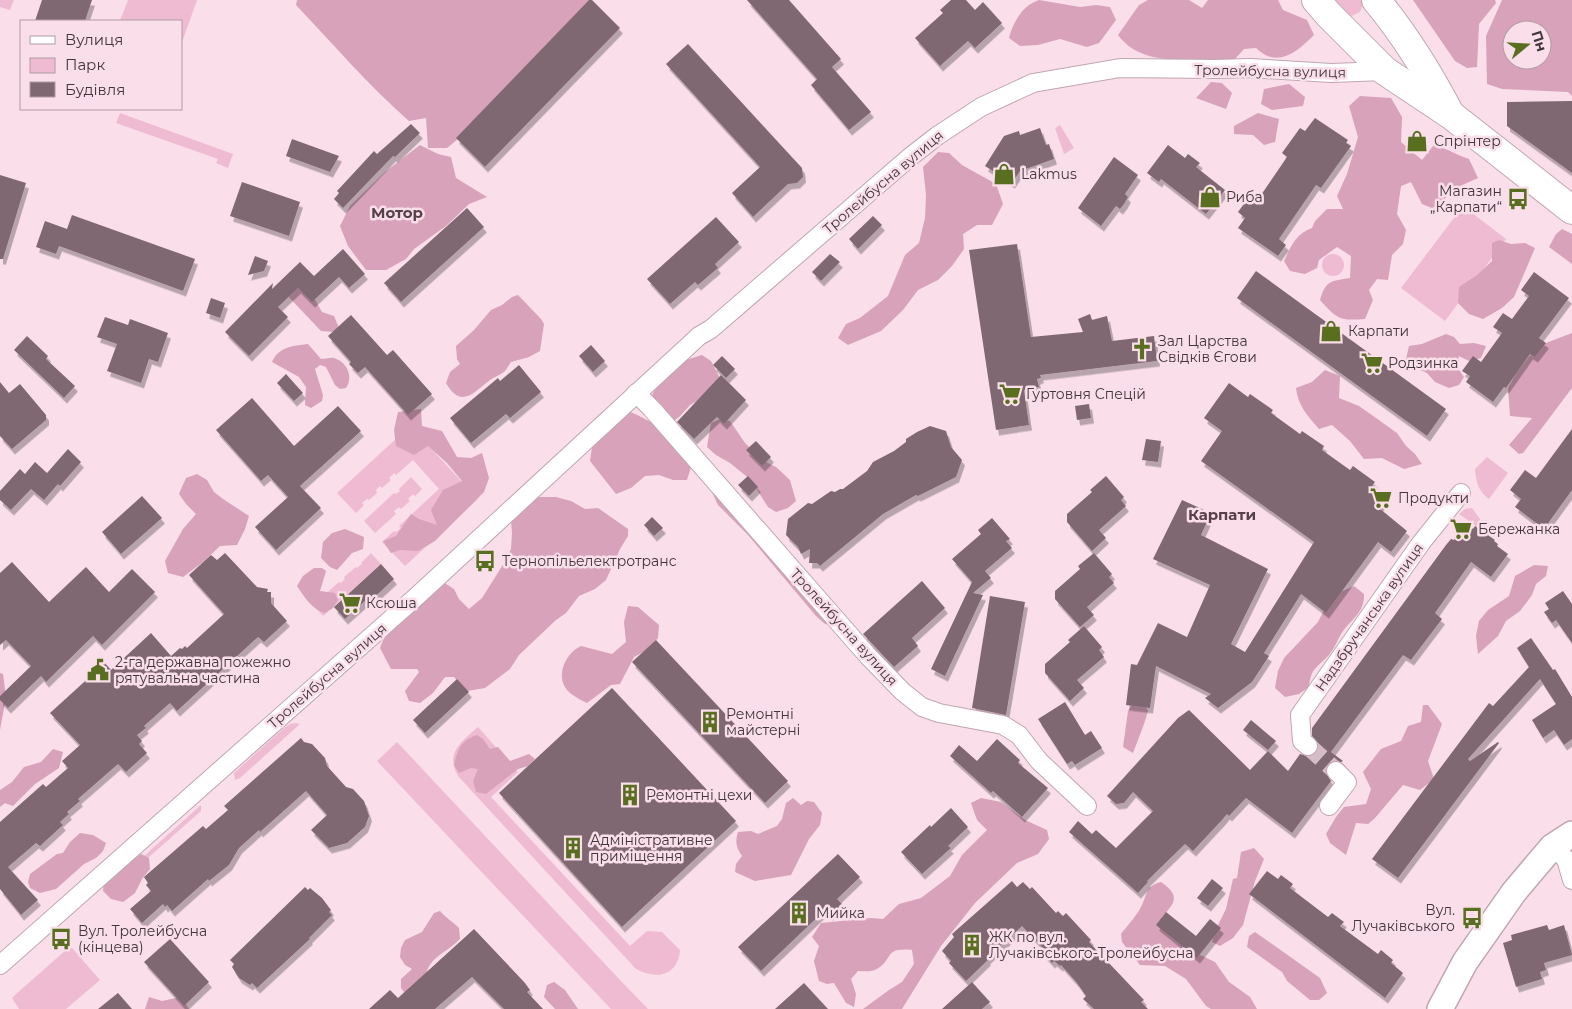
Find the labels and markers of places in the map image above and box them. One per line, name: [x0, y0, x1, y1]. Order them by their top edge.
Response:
shop icon: Спрінтер: [1404, 128, 1430, 154]
place label: Спрінтер: [1434, 132, 1501, 150]
shop icon: Lakmus: [991, 161, 1017, 187]
place label: Lakmus: [1021, 165, 1077, 183]
place label: Магазин „Карпати“: [1430, 182, 1502, 216]
shop icon: Риба: [1197, 184, 1223, 210]
bus stop icon: Магазин „Карпати“: [1505, 186, 1531, 212]
place label: Риба: [1226, 188, 1263, 206]
shop icon: Карпати: [1318, 318, 1344, 344]
place label: Карпати: [1348, 322, 1409, 340]
place label: Зал Царства Свідків Єгови: [1158, 332, 1257, 366]
church icon: Зал Царства Свідків Єгови: [1129, 336, 1155, 362]
supermarket icon: Родзинка: [1359, 350, 1385, 376]
place label: Родзинка: [1388, 354, 1458, 372]
supermarket icon: Гуртовня Спецій: [997, 381, 1023, 407]
place label: Гуртовня Спецій: [1026, 385, 1146, 403]
supermarket icon: Продукти: [1368, 485, 1394, 511]
place label: Продукти: [1398, 489, 1469, 507]
supermarket icon: Бережанка: [1448, 516, 1474, 542]
place label: Бережанка: [1478, 520, 1560, 538]
bus stop icon: Тернопільелектротранс: [472, 548, 498, 574]
place label: Тернопільелектротранс: [502, 552, 677, 570]
supermarket icon: Ксюша: [337, 590, 363, 616]
place label: Ксюша: [366, 594, 417, 612]
place label: 2-га державна пожежно рятувальна частина: [115, 653, 291, 687]
public building icon: 2-га державна пожежно рятувальна частина: [85, 657, 111, 683]
place label: Ремонтні майстерні: [726, 705, 800, 739]
building icon: Ремонтні майстерні: [697, 709, 723, 735]
building icon: Ремонтні цехи: [617, 782, 643, 808]
place label: Ремонтні цехи: [646, 786, 752, 804]
place label: Адміністративне приміщення: [590, 831, 713, 865]
building icon: Адміністративне приміщення: [560, 835, 586, 861]
building icon: Мийка: [786, 900, 812, 926]
place label: Вул. Лучаківського: [1351, 901, 1455, 935]
place label: Мийка: [816, 904, 865, 922]
bus stop icon: Вул. Лучаківського: [1459, 905, 1485, 931]
place label: Вул. Тролейбусна (кінцева): [78, 922, 207, 956]
bus stop icon: Вул. Тролейбусна (кінцева): [48, 926, 74, 952]
place label: ЖК по вул. Лучаківського-Тролейбусна: [989, 928, 1193, 962]
building icon: ЖК по вул. Лучаківського-Тролейбусна: [959, 932, 985, 958]

